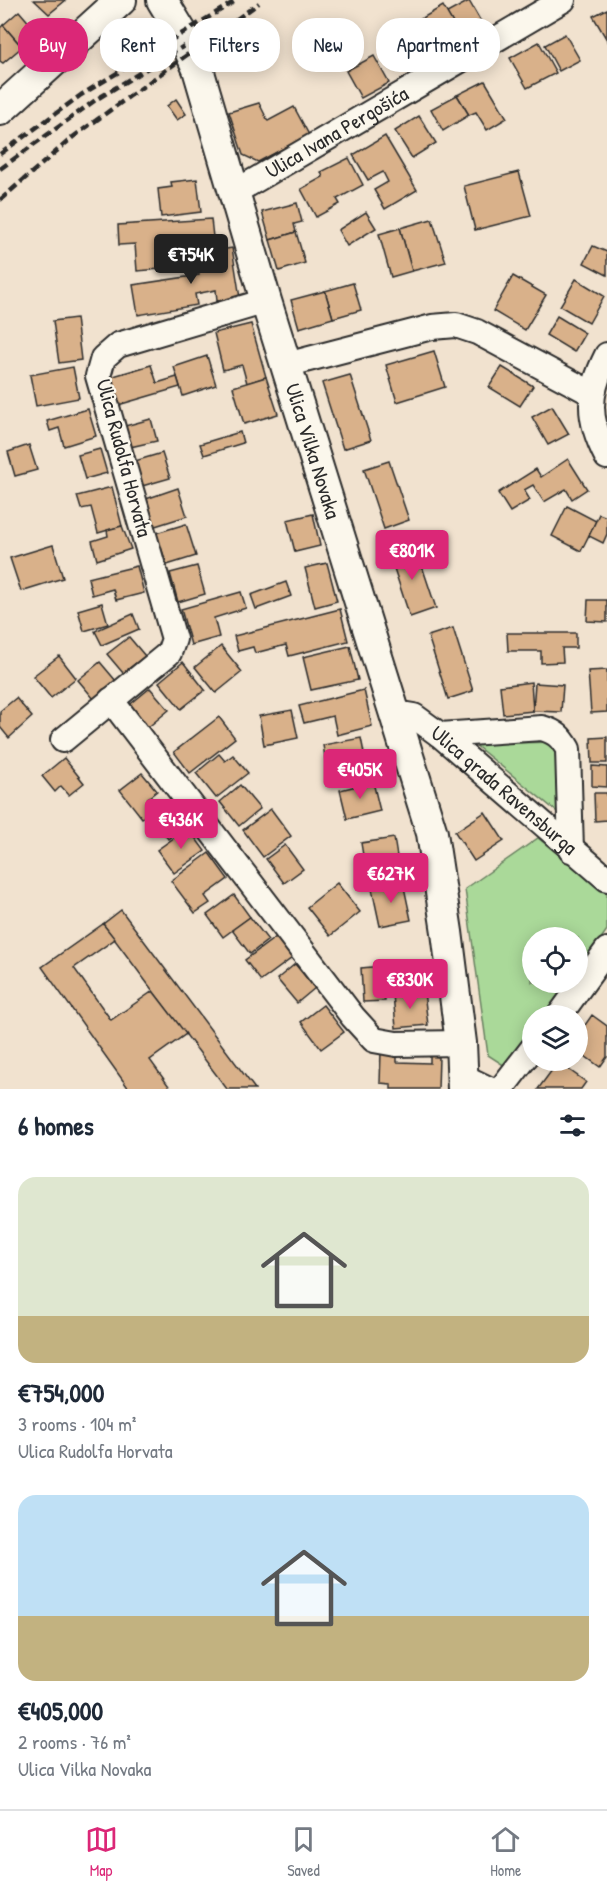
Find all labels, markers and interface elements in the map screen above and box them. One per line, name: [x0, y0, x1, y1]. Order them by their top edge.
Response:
chip: Buy: [18, 18, 88, 72]
chip: Rent: [100, 18, 177, 72]
chip: Filters: [189, 18, 280, 72]
chip: New: [292, 18, 364, 72]
chip: Apartment: [376, 18, 500, 72]
street label: Ulica Ivana Pergošića: [260, 79, 413, 185]
pin: €754K: [149, 234, 233, 285]
text: €754K: [168, 240, 214, 267]
street label: Ulica Rudolfa Horvata: [89, 376, 159, 540]
street label: Ulica Vilka Novaka: [279, 380, 348, 522]
pin: €801K: [370, 530, 454, 581]
text: €801K: [390, 536, 434, 563]
street label: Ulica grada Ravensburga: [425, 718, 584, 861]
pin: €405K: [318, 749, 402, 800]
text: €405K: [338, 755, 383, 782]
pin: €436K: [139, 799, 223, 850]
text: €436K: [159, 805, 203, 832]
pin: €627K: [349, 853, 433, 904]
text: €627K: [367, 859, 415, 886]
map controls: [522, 927, 588, 1071]
button: locate: [522, 927, 588, 993]
pin: €830K: [368, 959, 452, 1010]
text: €830K: [387, 965, 433, 992]
button: layers: [522, 1005, 588, 1071]
text: 6 homes: [18, 1108, 94, 1143]
icon: filters: [556, 1109, 589, 1142]
icon: home: [250, 1216, 358, 1324]
text: €754,000: [18, 1375, 104, 1410]
text: 3 rooms · 104 m²: [18, 1410, 136, 1437]
text: Ulica Rudolfa Horvata: [18, 1437, 173, 1464]
icon: home: [250, 1534, 358, 1642]
text: €405,000: [18, 1693, 103, 1728]
text: 2 rooms · 76 m²: [18, 1728, 131, 1755]
text: Ulica Vilka Novaka: [18, 1755, 151, 1782]
tab: Map: [85, 1823, 118, 1881]
tab: Saved: [287, 1823, 320, 1881]
tab: Home: [489, 1823, 522, 1881]

